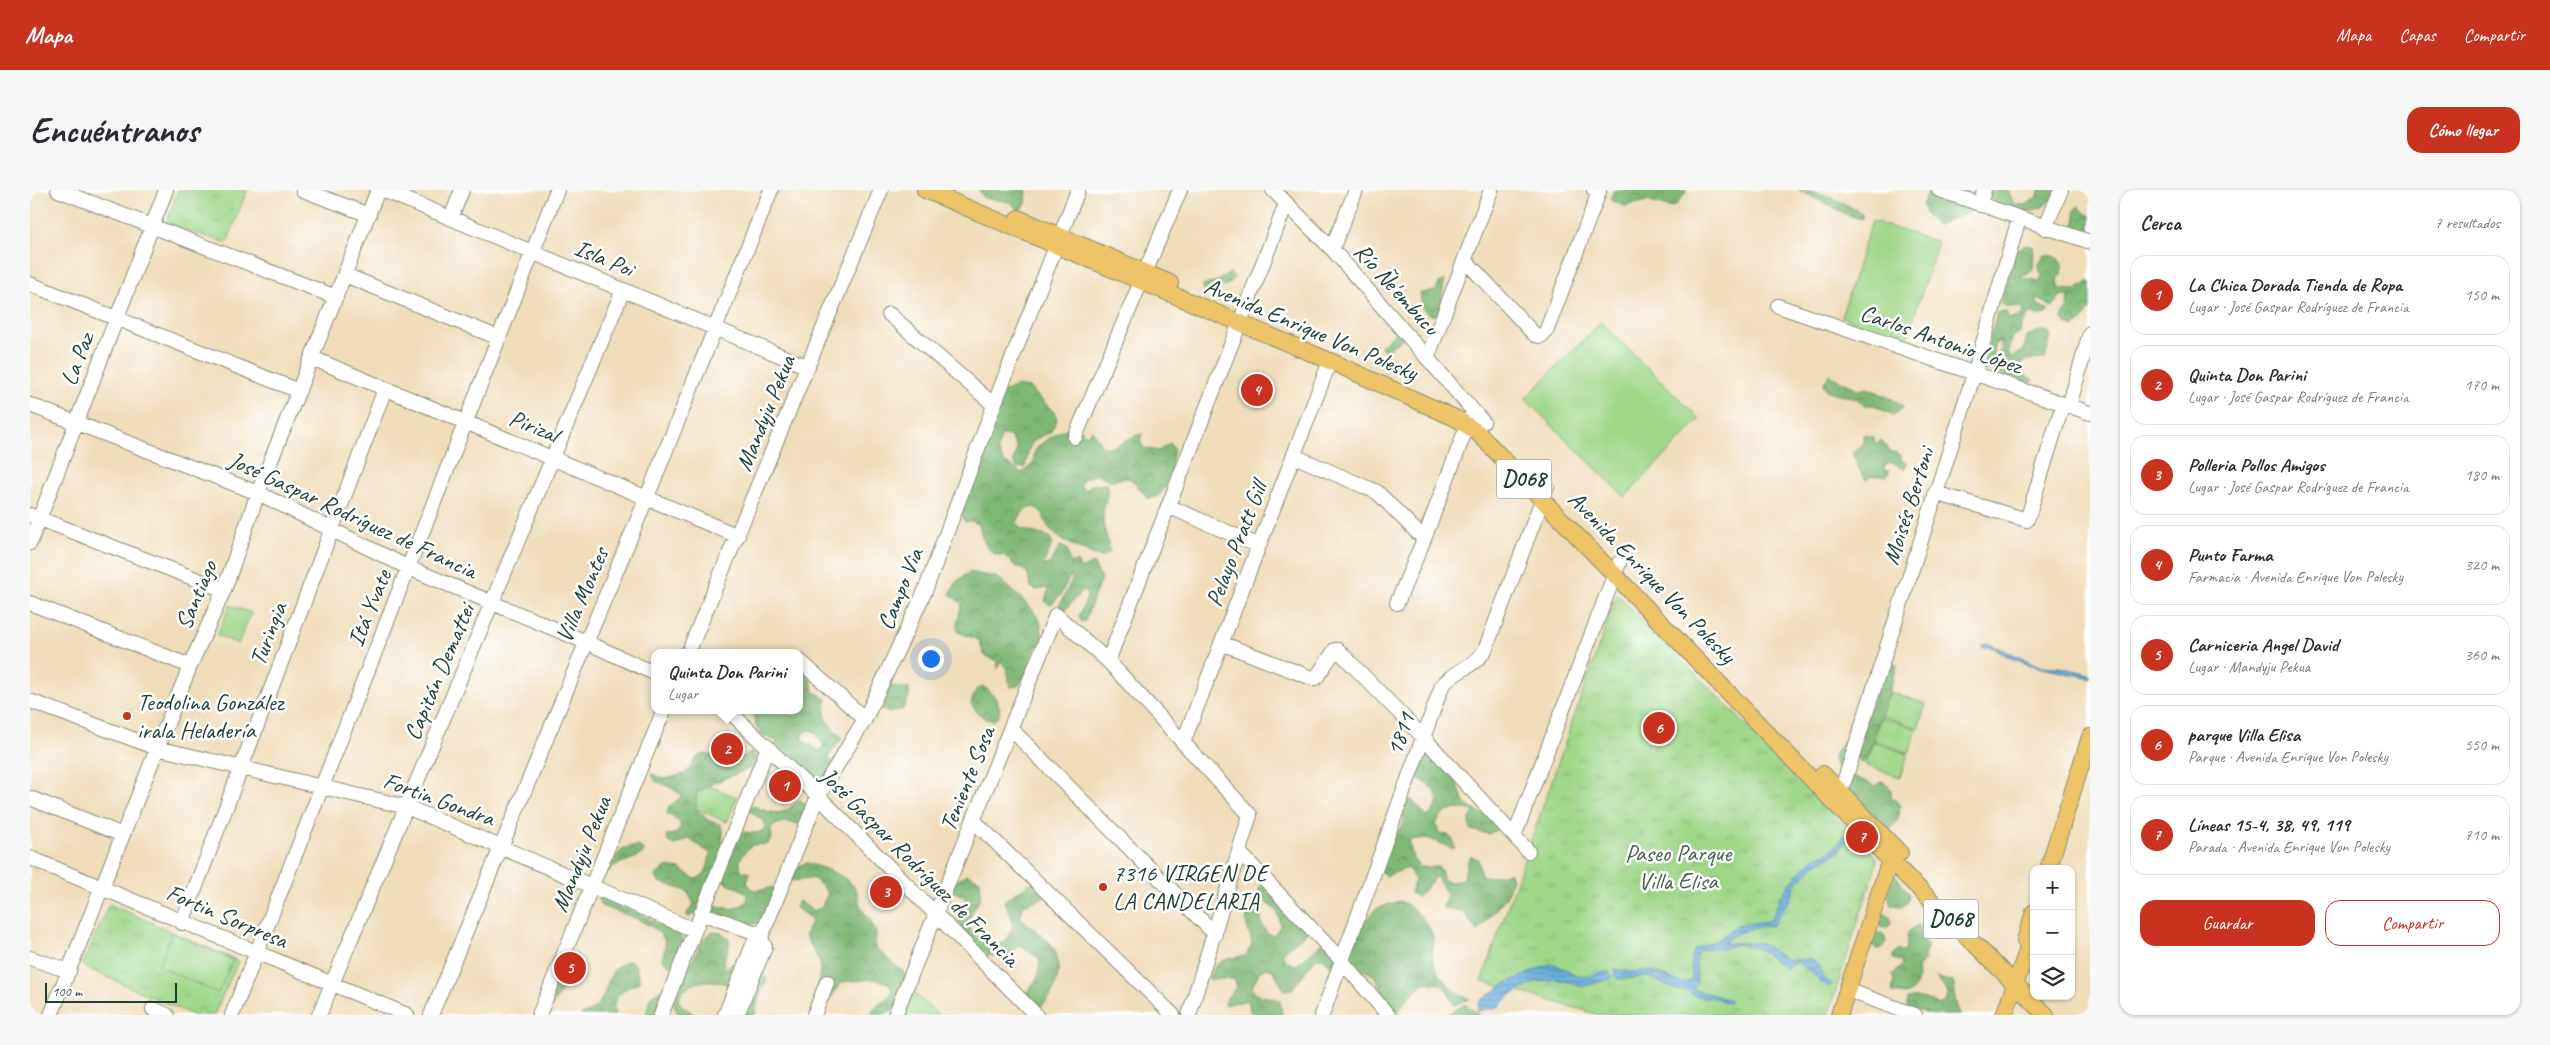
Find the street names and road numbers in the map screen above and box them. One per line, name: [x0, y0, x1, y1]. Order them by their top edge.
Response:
street label: Isla Poi: [570, 232, 641, 285]
street label: Río Ñe'embucu: [1348, 237, 1448, 343]
street label: Avenida Enrique Von Polesky: [1200, 271, 1424, 388]
street label: Carlos Antonio López: [1856, 297, 2028, 381]
street label: La Paz: [53, 326, 101, 389]
street label: Mandyju Pekua: [728, 350, 802, 475]
street label: Pirizal: [505, 403, 567, 451]
street label: Moisés Bertoni: [1875, 441, 1942, 568]
street label: José Gaspar Rodríguez de Francia: [223, 444, 484, 587]
road number: D068: [1496, 460, 1552, 498]
street label: Pelayo Pratt Gill: [1198, 474, 1275, 611]
street label: Avenida Enrique Von Polesky: [1562, 484, 1743, 671]
street label: Villa Montes: [549, 541, 616, 647]
street label: Campo Via: [870, 542, 930, 634]
street label: Santiago: [168, 555, 224, 634]
street label: Itá Yvate: [340, 563, 399, 651]
street label: Turingia: [242, 597, 294, 670]
street label: Capitán Demattei: [397, 597, 482, 745]
street label: 1811: [1379, 707, 1422, 759]
street label: Teniente Sosa: [932, 720, 1002, 836]
street label: José Gaspar Rodríguez de Francia: [813, 760, 1028, 975]
street label: Fortin Gondra: [379, 765, 500, 833]
street label: Mandyju Pekua: [544, 791, 618, 916]
street label: Fortin Sorpresa: [162, 877, 293, 955]
road number: D068: [1924, 900, 1978, 939]

